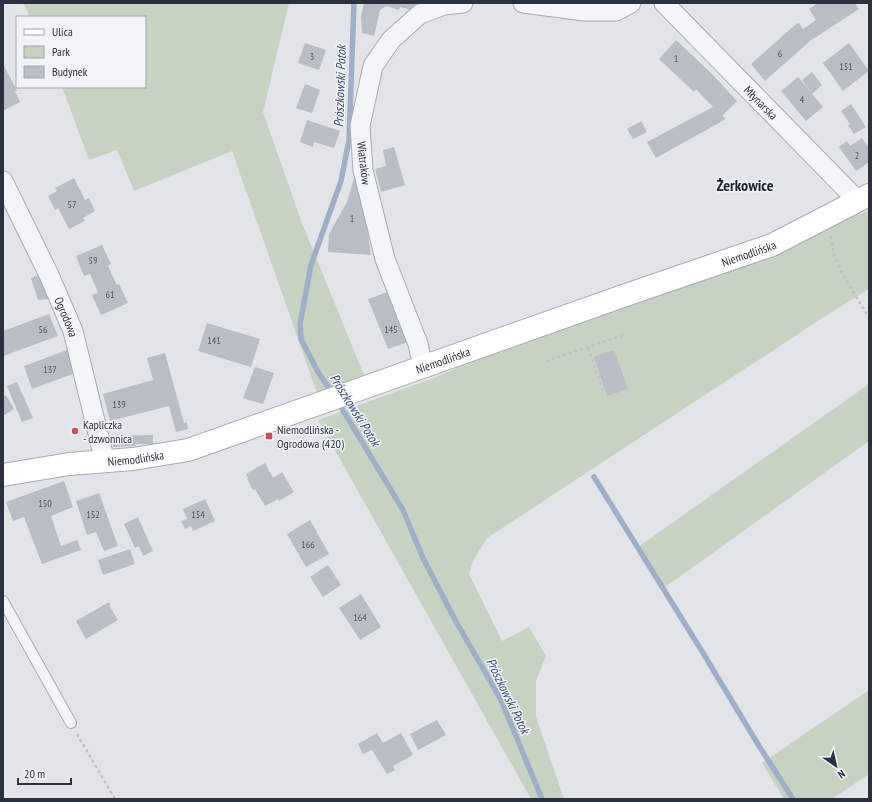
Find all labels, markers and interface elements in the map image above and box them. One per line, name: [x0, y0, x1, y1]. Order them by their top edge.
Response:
legend: [16, 16, 146, 88]
text: Ulica: [52, 24, 73, 39]
water label: Prószkowski Potok: [330, 43, 350, 127]
text: Park: [52, 44, 70, 59]
house number: 6: [778, 47, 783, 60]
house number: 3: [310, 50, 314, 63]
house number: 1: [674, 52, 678, 65]
house number: 151: [839, 60, 853, 73]
text: Budynek: [52, 64, 88, 79]
street label: Młynarska: [741, 82, 781, 123]
house number: 4: [800, 93, 805, 106]
street label: Wiatraków: [354, 140, 374, 186]
house number: 2: [855, 149, 859, 162]
district label: Żerkowice: [716, 175, 774, 195]
house number: 57: [68, 198, 77, 211]
house number: 1: [350, 212, 354, 225]
street label: Niemodlińska: [719, 237, 779, 269]
house number: 59: [89, 254, 98, 267]
house number: 61: [106, 288, 115, 301]
street label: Ogrodowa: [52, 294, 82, 338]
house number: 56: [39, 323, 48, 336]
house number: 145: [384, 323, 398, 336]
house number: 141: [207, 334, 221, 347]
street label: Niemodlińska: [414, 343, 472, 376]
house number: 137: [43, 363, 57, 376]
water label: Prószkowski Potok: [326, 371, 385, 451]
house number: 139: [112, 398, 126, 411]
place label: Kapliczka - dzwonnica: [83, 417, 132, 446]
place label: Niemodlińska - Ogrodowa (420): [277, 422, 344, 451]
marker: Kapliczka - dzwonnica: [70, 426, 80, 436]
marker: Niemodlińska - Ogrodowa (420): [264, 431, 274, 441]
street label: Niemodlińska: [107, 447, 165, 468]
house number: 150: [38, 497, 52, 510]
house number: 152: [86, 508, 100, 521]
house number: 154: [191, 508, 205, 521]
house number: 166: [301, 538, 315, 551]
house number: 164: [353, 611, 367, 624]
water label: Prószkowski Potok: [482, 655, 534, 738]
north arrow: [816, 746, 856, 786]
scale bar: [18, 760, 71, 786]
text: 20 m: [24, 766, 45, 781]
text: N: [835, 767, 848, 782]

